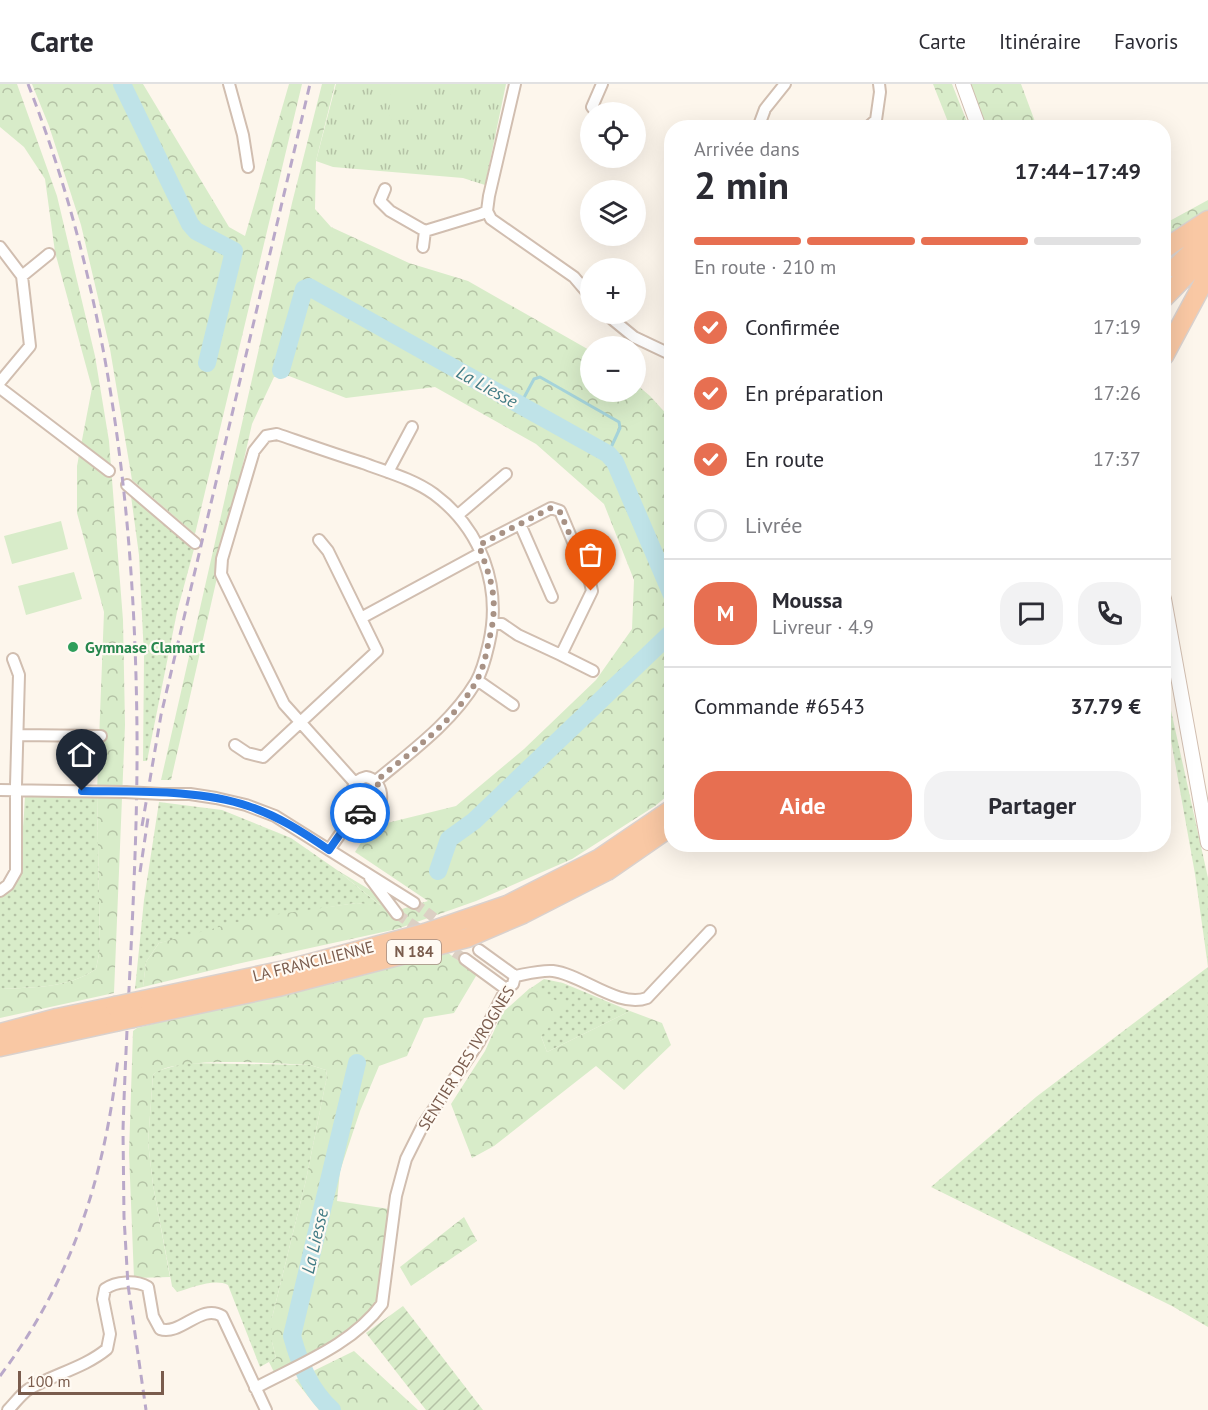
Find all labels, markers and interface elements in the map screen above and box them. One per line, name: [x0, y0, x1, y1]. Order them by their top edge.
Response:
text: Carte: [30, 23, 94, 60]
text: Carte: [919, 28, 966, 55]
text: Itinéraire: [999, 28, 1081, 55]
text: Favoris: [1114, 28, 1178, 55]
map controls: [580, 102, 646, 402]
button: locate: [580, 102, 646, 168]
text: Arrivée dans: [694, 136, 800, 162]
text: 17:44–17:49: [1015, 157, 1141, 185]
text: 2 min: [694, 159, 789, 210]
button: layers: [580, 180, 646, 246]
text: En route · 210 m: [694, 254, 836, 280]
button: +: [580, 258, 646, 324]
icon: check: [694, 311, 727, 344]
text: Confirmée: [745, 313, 840, 341]
text: 17:19: [1093, 314, 1141, 340]
button: −: [580, 336, 646, 402]
water label: La Liesse: [453, 360, 522, 413]
icon: check: [694, 377, 727, 410]
text: En préparation: [745, 379, 884, 407]
text: 17:26: [1093, 380, 1141, 406]
icon: check: [694, 443, 727, 476]
text: En route: [745, 445, 824, 473]
text: 17:37: [1093, 446, 1141, 472]
text: Livrée: [745, 511, 802, 539]
pin: [565, 529, 616, 591]
icon: bag: [574, 538, 607, 571]
button: chat: [1000, 582, 1063, 645]
button: phone: [1078, 582, 1141, 645]
text: Moussa: [772, 586, 843, 614]
text: M: [717, 599, 734, 627]
text: Livreur · 4.9: [772, 614, 874, 640]
place label: Gymnase Clamart: [85, 637, 205, 657]
marker: Gymnase Clamart: [66, 640, 80, 654]
text: Commande #6543: [694, 692, 865, 720]
text: 37.79 €: [1070, 692, 1141, 720]
pin: [56, 729, 107, 791]
icon: home: [65, 738, 98, 771]
button: Aide: [694, 771, 912, 840]
button: Partager: [924, 771, 1141, 840]
courier: [330, 783, 390, 843]
icon: car: [344, 797, 377, 830]
street label: LA FRANCILIENNE: [250, 936, 376, 986]
road number: N 184: [387, 940, 441, 964]
street label: SENTIER DES IVROGNES: [413, 982, 519, 1134]
water label: La Liesse: [296, 1205, 333, 1276]
scale bar: [18, 1368, 164, 1396]
text: 100 m: [27, 1371, 70, 1391]

